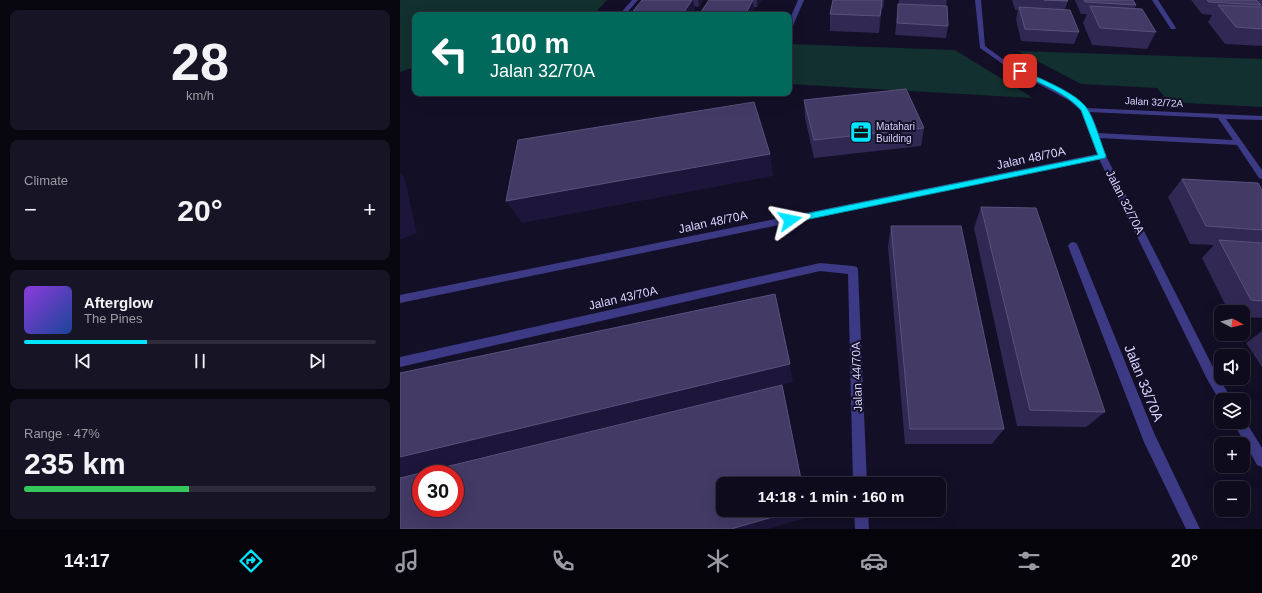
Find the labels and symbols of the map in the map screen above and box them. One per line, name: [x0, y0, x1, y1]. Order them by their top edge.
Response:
pin: [1003, 54, 1037, 88]
street label: Jalan 32/72A: [1125, 95, 1184, 109]
office icon: Matahari Building: [848, 119, 874, 145]
place label: Matahari Building: [876, 121, 915, 144]
street label: Jalan 48/70A: [995, 144, 1067, 172]
street label: Jalan 32/70A: [1103, 168, 1147, 236]
position arrow: [769, 199, 811, 241]
street label: Jalan 48/70A: [677, 208, 749, 236]
street label: Jalan 43/70A: [587, 283, 659, 313]
north arrow: [1214, 305, 1250, 341]
street label: Jalan 44/70A: [849, 342, 865, 412]
street label: Jalan 33/70A: [1121, 342, 1167, 424]
speed limit sign: 30: [412, 465, 464, 517]

